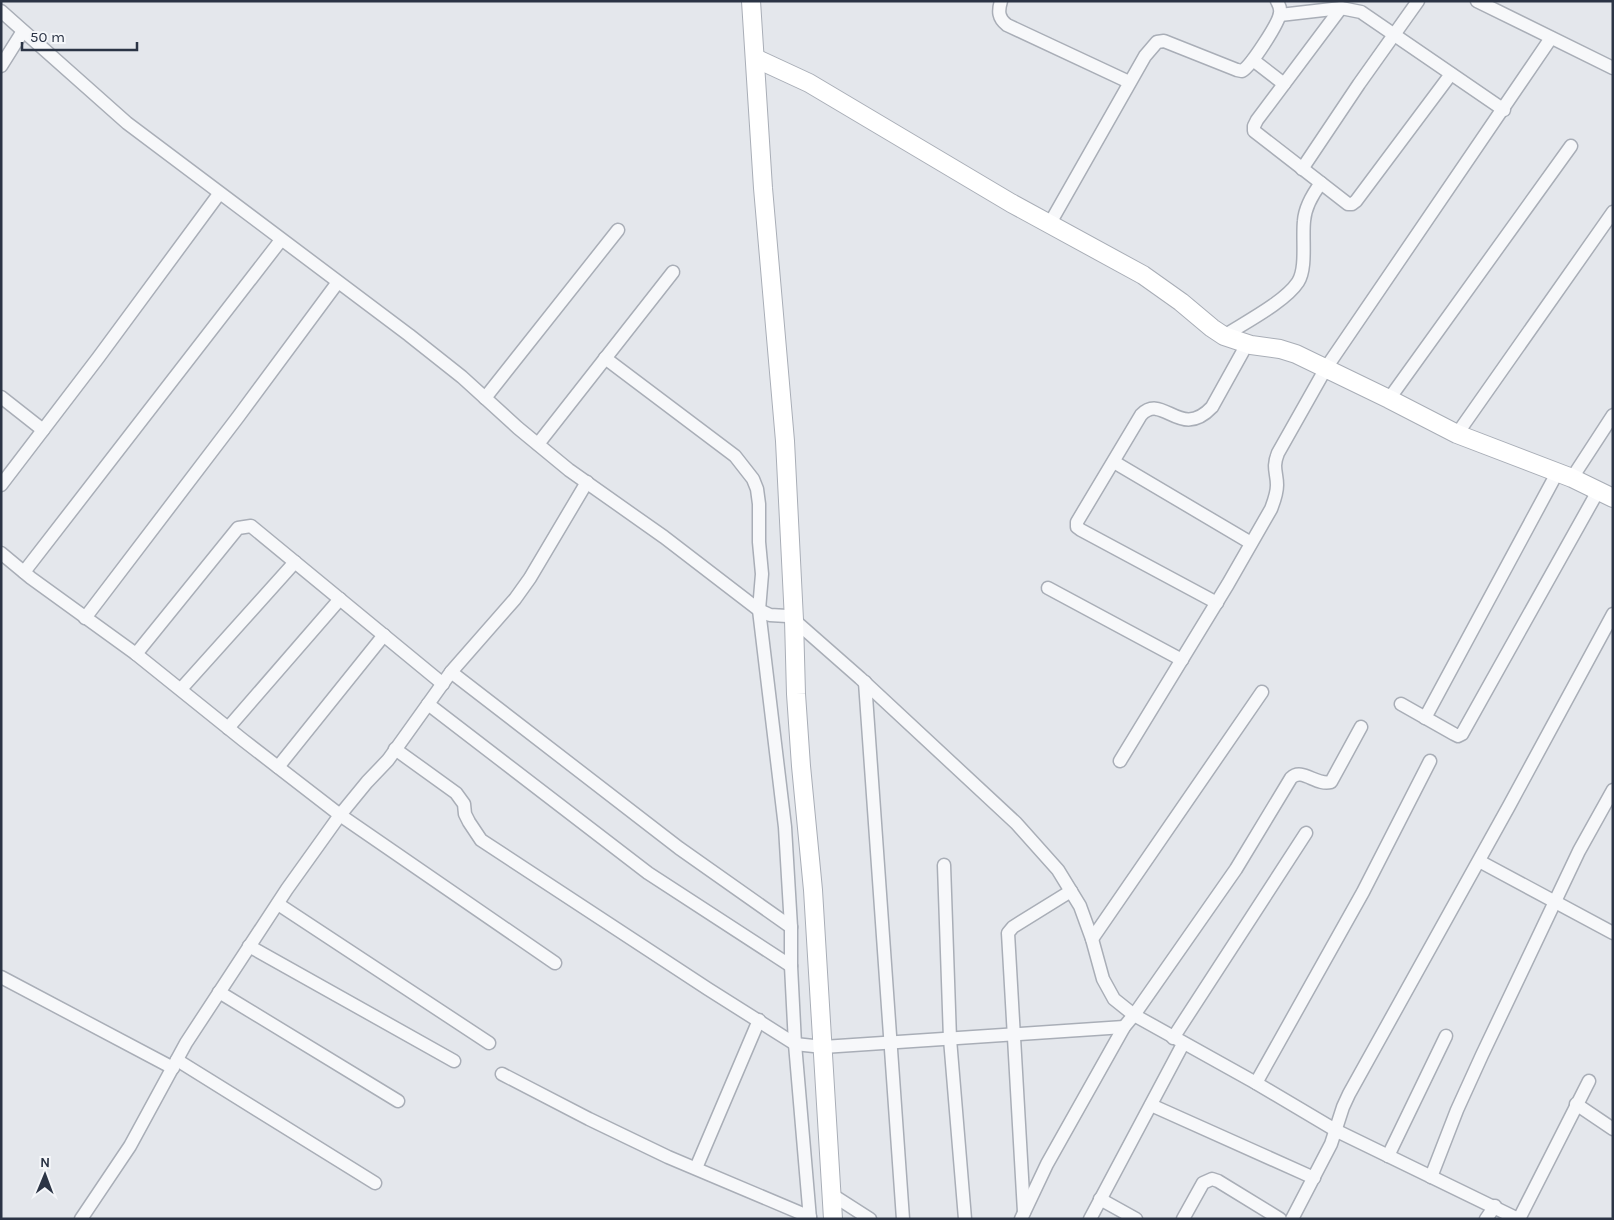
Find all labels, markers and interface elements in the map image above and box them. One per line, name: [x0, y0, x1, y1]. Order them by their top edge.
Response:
scale bar: [22, 20, 138, 52]
text: 50 m: [30, 28, 65, 46]
north arrow: [20, 1150, 70, 1200]
text: N: [40, 1154, 50, 1171]

